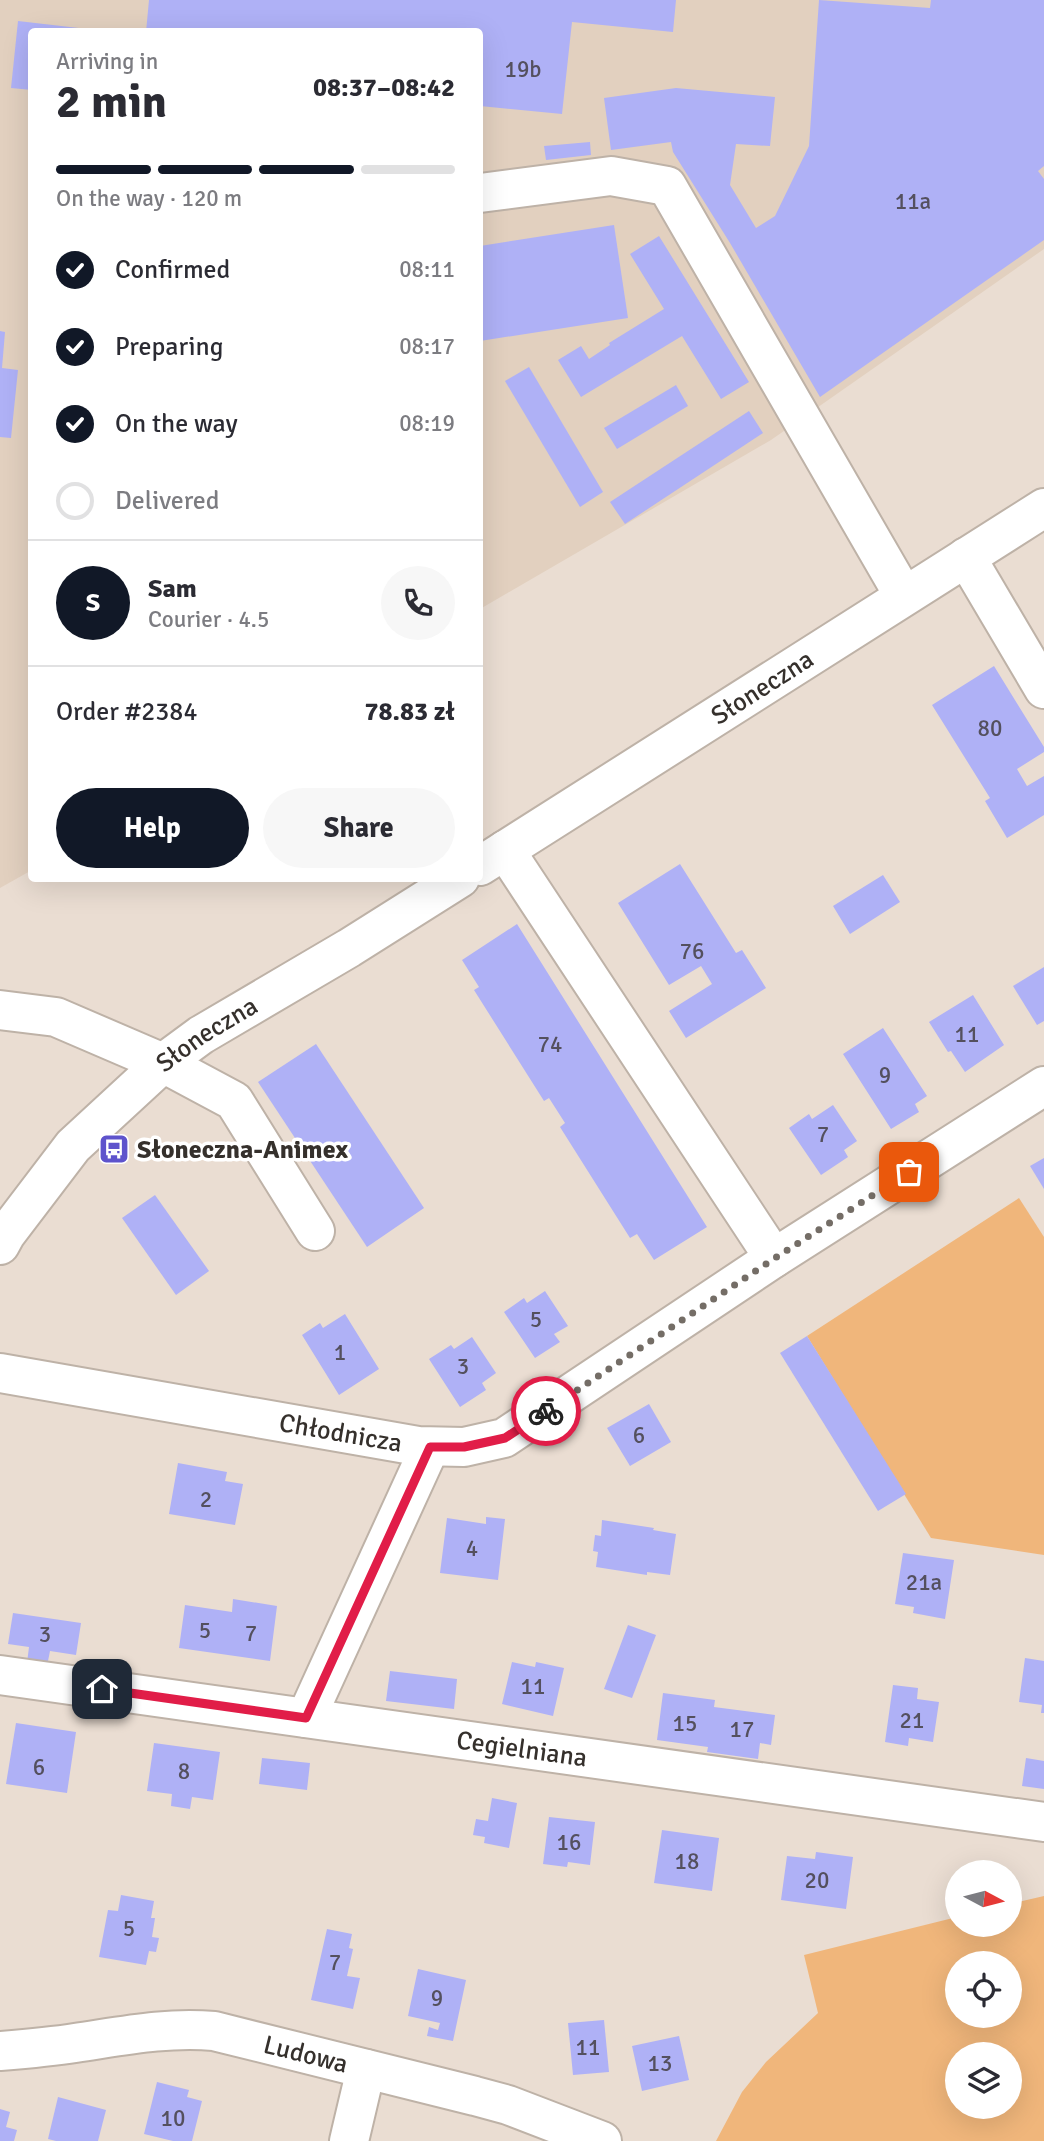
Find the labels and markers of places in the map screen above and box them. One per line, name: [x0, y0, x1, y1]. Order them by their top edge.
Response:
bus stop icon: Słoneczna-Animex: [97, 1132, 131, 1166]
place label: Słoneczna-Animex: [137, 1134, 349, 1166]
pin: [879, 1142, 939, 1202]
pin: [72, 1659, 132, 1719]

